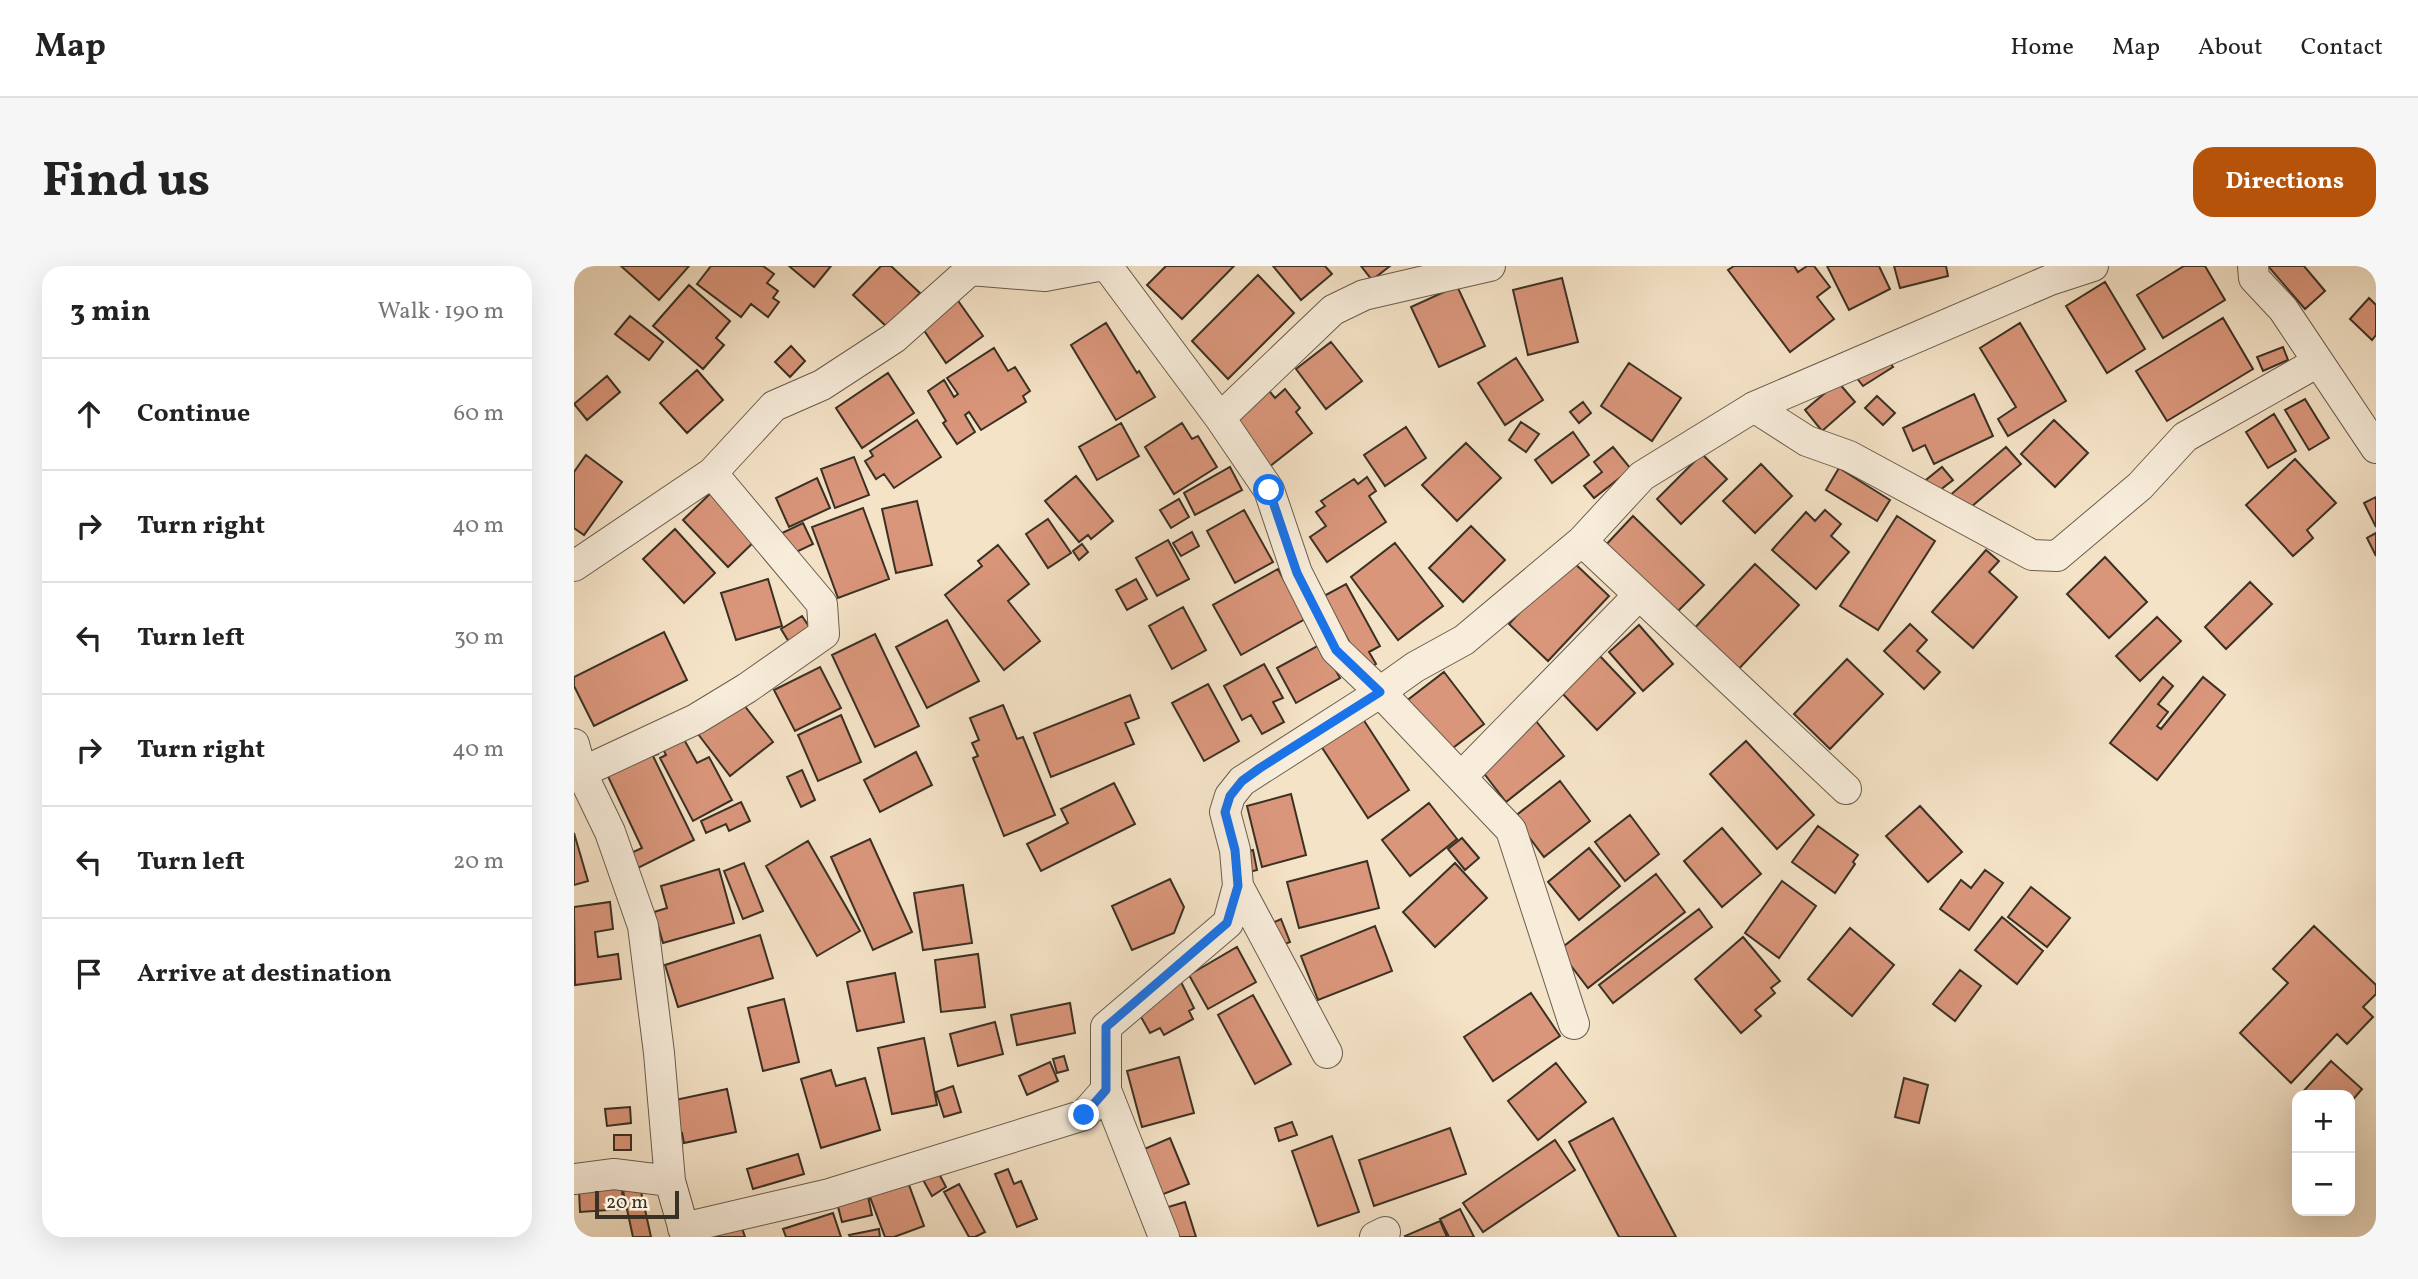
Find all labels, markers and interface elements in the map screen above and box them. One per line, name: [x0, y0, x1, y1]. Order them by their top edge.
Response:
text: Map: [35, 25, 106, 71]
text: Home: [2010, 31, 2074, 65]
text: Map: [2112, 31, 2160, 65]
text: About: [2198, 31, 2263, 65]
text: Contact: [2301, 31, 2383, 65]
button: Directions: [2193, 147, 2376, 217]
text: Find us: [42, 148, 210, 217]
text: 3 min: [70, 291, 151, 333]
text: Walk · 190 m: [378, 296, 504, 328]
icon: ahead: [70, 395, 108, 433]
text: Continue: [137, 396, 250, 432]
text: 60 m: [454, 398, 504, 430]
route start: [1253, 474, 1284, 505]
icon: right: [70, 507, 108, 545]
text: Turn right: [137, 508, 265, 544]
text: 40 m: [452, 510, 504, 542]
icon: left: [70, 619, 108, 657]
text: Turn left: [137, 620, 245, 656]
text: 30 m: [454, 622, 504, 654]
icon: right: [70, 731, 108, 769]
text: Turn right: [137, 732, 265, 768]
text: 40 m: [452, 734, 504, 766]
icon: left: [70, 843, 108, 881]
text: Turn left: [137, 844, 245, 880]
text: 20 m: [453, 846, 504, 878]
icon: arrive: [70, 955, 108, 993]
text: Arrive at destination: [137, 956, 392, 992]
map controls: [2292, 1090, 2355, 1216]
button: +: [2292, 1090, 2355, 1153]
route end: [1068, 1099, 1099, 1130]
button: −: [2292, 1153, 2355, 1216]
scale bar: [595, 1188, 679, 1220]
text: 20 m: [606, 1190, 648, 1216]

